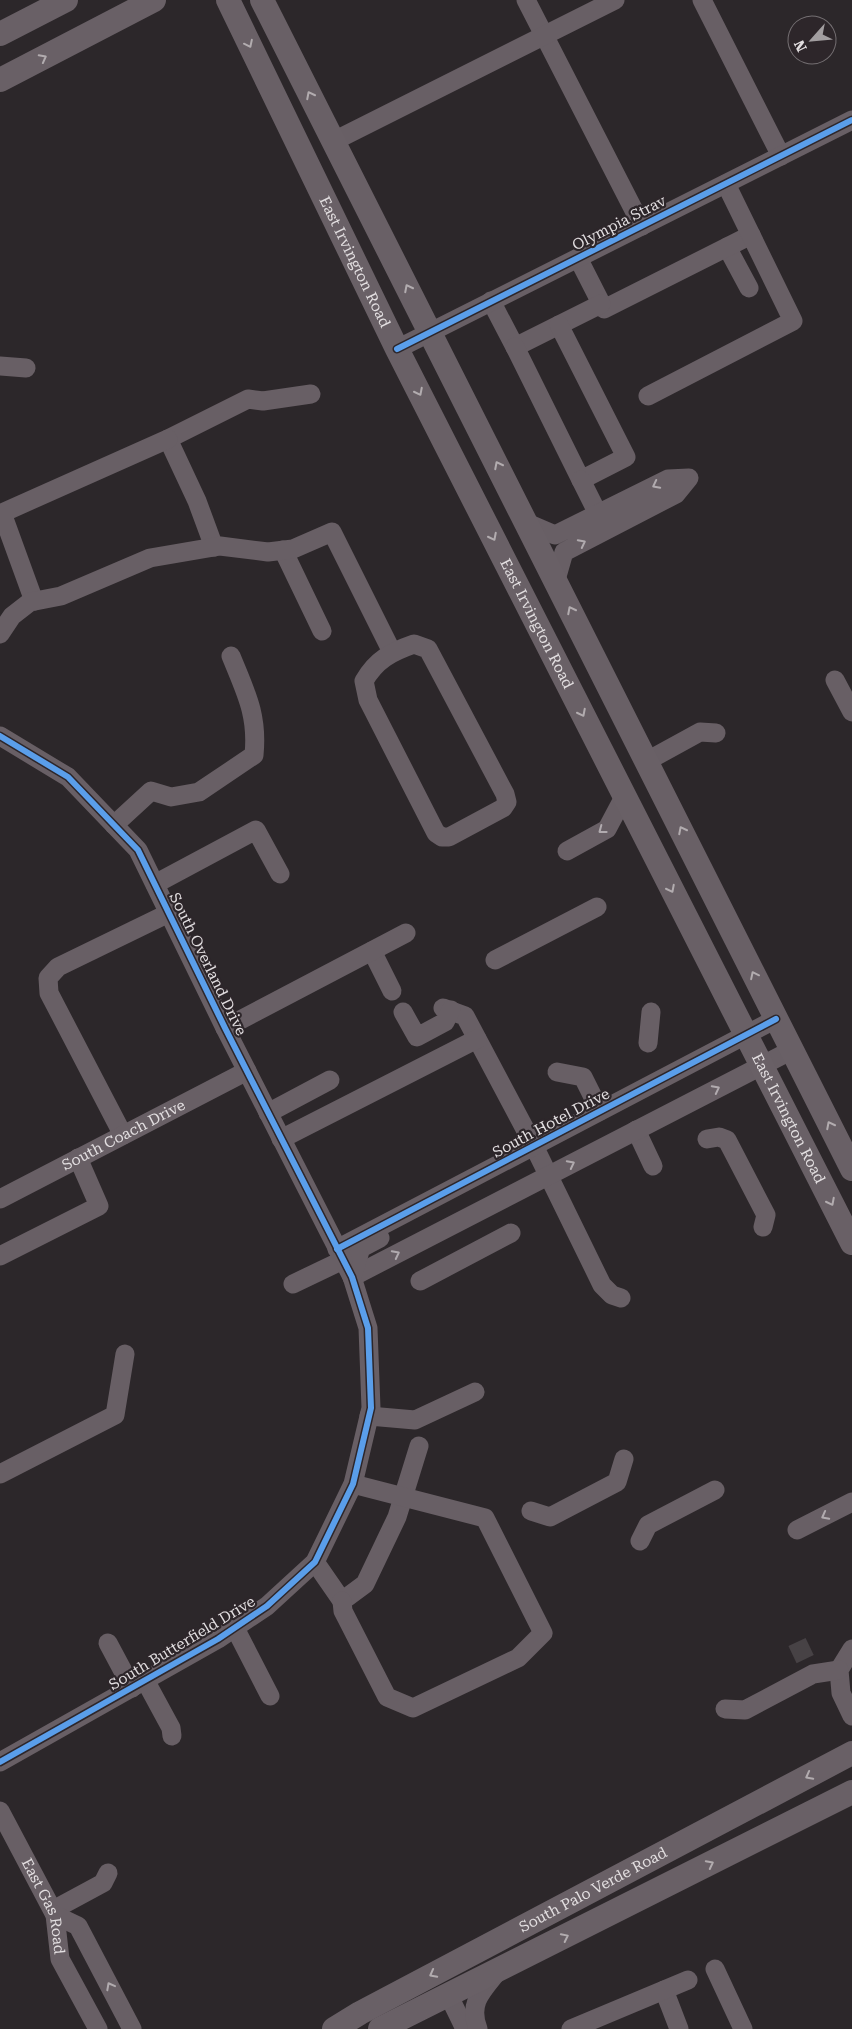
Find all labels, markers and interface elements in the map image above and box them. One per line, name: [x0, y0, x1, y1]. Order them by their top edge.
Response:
north arrow: [787, 15, 837, 65]
text: N: [791, 37, 810, 54]
one-way arrow: [243, 39, 253, 48]
one-way arrow: [38, 54, 47, 64]
one-way arrow: [306, 91, 316, 100]
street label: Olympia Strav: [569, 191, 669, 254]
street label: East Irvington Road: [315, 193, 394, 331]
one-way arrow: [404, 285, 414, 294]
one-way arrow: [413, 387, 423, 396]
one-way arrow: [494, 461, 504, 470]
one-way arrow: [652, 478, 661, 489]
one-way arrow: [487, 532, 497, 541]
one-way arrow: [577, 539, 586, 549]
street label: East Irvington Road: [496, 556, 578, 692]
one-way arrow: [567, 606, 577, 615]
one-way arrow: [576, 708, 586, 717]
one-way arrow: [598, 824, 608, 833]
one-way arrow: [678, 826, 688, 835]
one-way arrow: [665, 884, 675, 893]
street label: South Overland Drive: [165, 889, 251, 1039]
one-way arrow: [750, 971, 760, 980]
street label: East Irvington Road: [748, 1050, 829, 1187]
street label: South Hotel Drive: [489, 1085, 613, 1161]
one-way arrow: [710, 1085, 719, 1095]
street label: South Coach Drive: [59, 1096, 188, 1174]
one-way arrow: [826, 1122, 836, 1131]
one-way arrow: [566, 1160, 575, 1170]
one-way arrow: [825, 1197, 835, 1206]
one-way arrow: [390, 1250, 399, 1260]
one-way arrow: [821, 1510, 830, 1520]
street label: South Butterfield Drive: [106, 1592, 258, 1694]
one-way arrow: [805, 1770, 814, 1780]
street label: South Palo Verde Road: [516, 1843, 670, 1936]
street label: East Gas Road: [18, 1855, 68, 1956]
one-way arrow: [705, 1860, 714, 1870]
one-way arrow: [559, 1933, 568, 1943]
one-way arrow: [429, 1968, 438, 1978]
one-way arrow: [106, 1982, 116, 1991]

